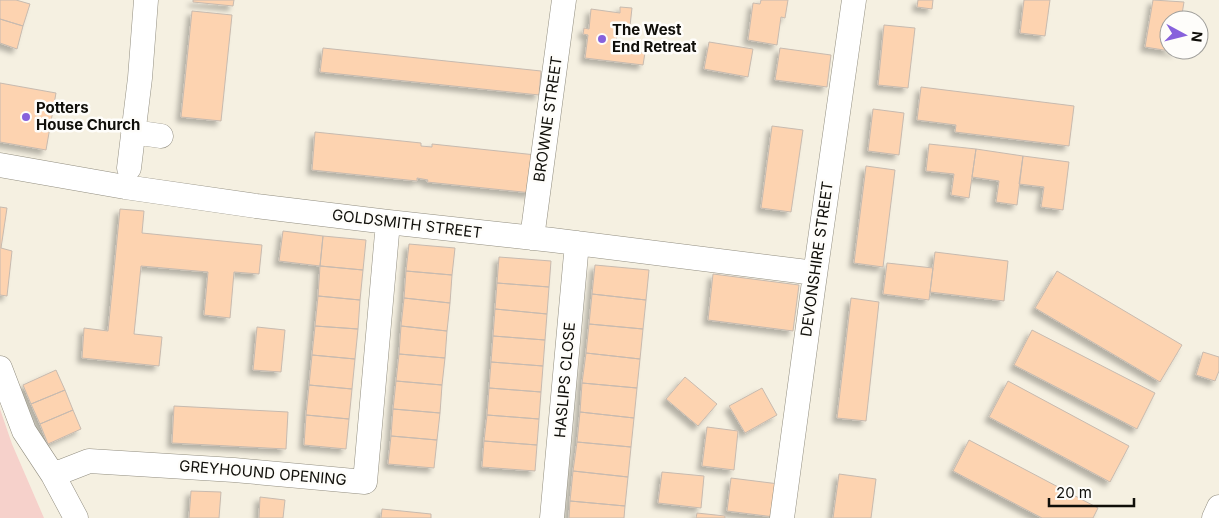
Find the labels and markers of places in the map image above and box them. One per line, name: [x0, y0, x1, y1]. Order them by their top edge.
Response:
place label: The West End Retreat: [612, 20, 697, 56]
marker: The West End Retreat: [596, 33, 608, 45]
place label: Potters House Church: [36, 98, 140, 134]
marker: Potters House Church: [20, 111, 32, 123]

